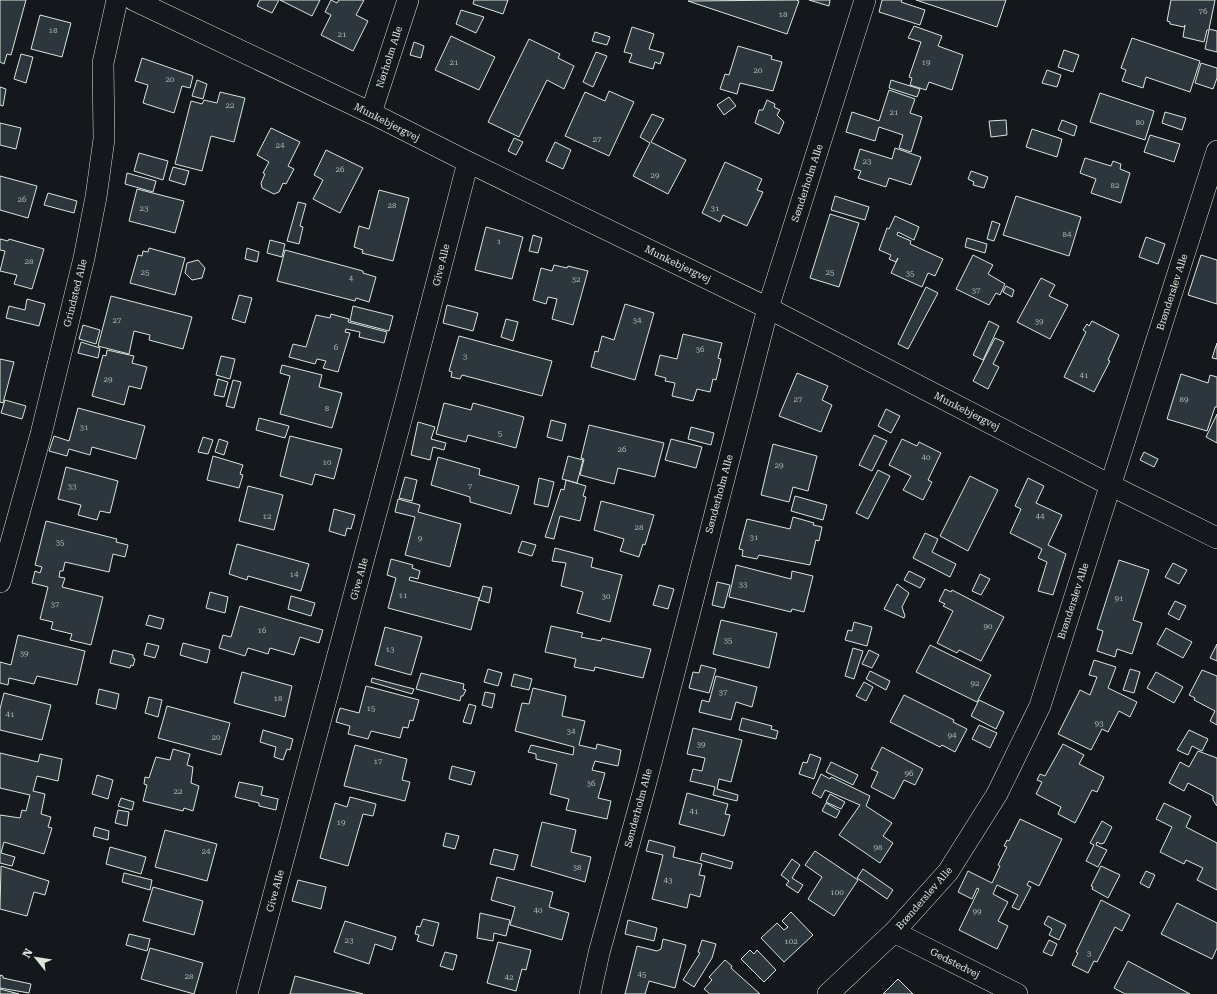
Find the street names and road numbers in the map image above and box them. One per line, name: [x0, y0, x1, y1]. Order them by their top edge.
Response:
street label: Nørholm Alle: [374, 24, 404, 89]
street label: Munkebjergvej: [352, 101, 422, 143]
street label: Sønderholm Alle: [789, 142, 825, 223]
street label: Give Alle: [430, 242, 452, 287]
street label: Munkebjergvej: [643, 243, 713, 285]
street label: Brønderslev Alle: [1154, 252, 1190, 332]
street label: Grindsted Alle: [61, 257, 89, 328]
street label: Munkebjergvej: [932, 390, 1002, 432]
street label: Sønderholm Alle: [703, 453, 735, 535]
street label: Give Alle: [348, 556, 370, 601]
street label: Brønderslev Alle: [1055, 561, 1091, 641]
street label: Sønderholm Alle: [622, 767, 654, 849]
street label: Brønderslev Alle: [894, 864, 955, 932]
street label: Give Alle: [264, 868, 286, 913]
street label: Gedstedvej: [928, 946, 982, 980]

